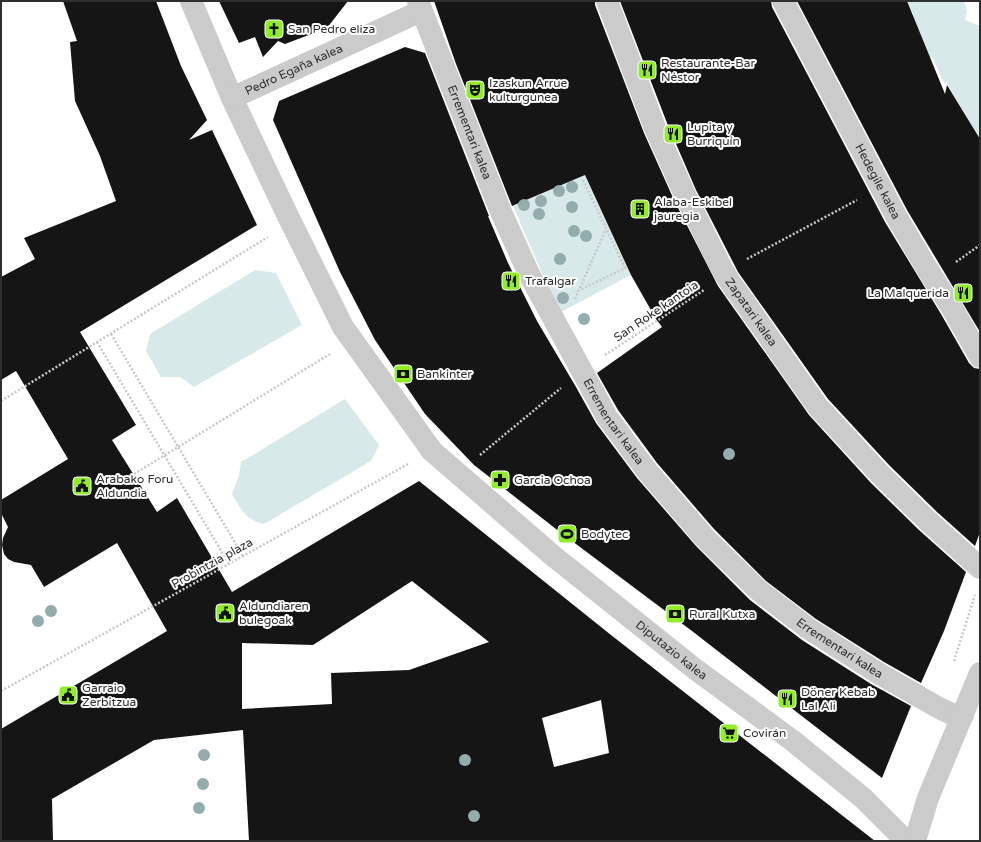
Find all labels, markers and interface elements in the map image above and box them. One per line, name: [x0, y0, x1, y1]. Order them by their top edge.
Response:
church icon: San Pedro eliza: [263, 18, 285, 40]
place label: San Pedro eliza: [288, 22, 375, 36]
street label: Pedro Egaña kalea: [243, 41, 345, 98]
place label: Restaurante-Bar Néstor: [661, 56, 755, 84]
restaurant icon: Restaurante-Bar Néstor: [636, 59, 658, 81]
place label: Izaskun Arrue kulturgunea: [489, 76, 568, 104]
theatre icon: Izaskun Arrue kulturgunea: [464, 79, 486, 101]
street label: Errementari kalea: [445, 83, 494, 181]
place label: Lupita y Burriquín: [687, 120, 740, 148]
restaurant icon: Lupita y Burriquín: [662, 123, 684, 145]
street label: Hedegile kalea: [852, 141, 903, 222]
place label: Alaba-Eskibel jauregia: [653, 195, 732, 223]
building icon: Alaba-Eskibel jauregia: [629, 198, 651, 220]
restaurant icon: Trafalgar: [500, 270, 522, 292]
place label: Trafalgar: [525, 274, 576, 288]
street label: Zapatari kalea: [722, 275, 780, 349]
street label: San Roke kantoia: [611, 278, 701, 344]
restaurant icon: La Malquerida: [952, 282, 974, 304]
place label: La Malquerida: [867, 286, 949, 300]
bank icon: Bankinter: [392, 363, 414, 385]
place label: Bankinter: [417, 367, 472, 381]
street label: Errementari kalea: [580, 376, 647, 467]
pharmacy icon: Garcia Ochoa: [489, 469, 511, 491]
place label: Arabako Foru Aldundia: [96, 472, 173, 500]
place label: Garcia Ochoa: [514, 473, 591, 487]
public building icon: Arabako Foru Aldundia: [71, 475, 93, 497]
sports icon: Bodytec: [556, 523, 578, 545]
place label: Bodytec: [581, 527, 629, 541]
street label: Probintzia plaza: [169, 535, 255, 591]
place label: Aldundiaren bulegoak: [239, 599, 309, 627]
public building icon: Aldundiaren bulegoak: [214, 602, 236, 624]
bank icon: Rural Kutxa: [664, 603, 686, 625]
place label: Rural Kutxa: [689, 607, 755, 621]
street label: Errementari kalea: [794, 615, 885, 681]
street label: Diputazio kalea: [633, 618, 710, 683]
place label: Garraio Zerbitzua: [82, 681, 136, 709]
public building icon: Garraio Zerbitzua: [57, 684, 79, 706]
place label: Döner Kebab Lal Ali: [801, 685, 876, 713]
restaurant icon: Döner Kebab Lal Ali: [776, 688, 798, 710]
supermarket icon: Covirán: [718, 722, 740, 744]
place label: Covirán: [743, 726, 786, 740]

